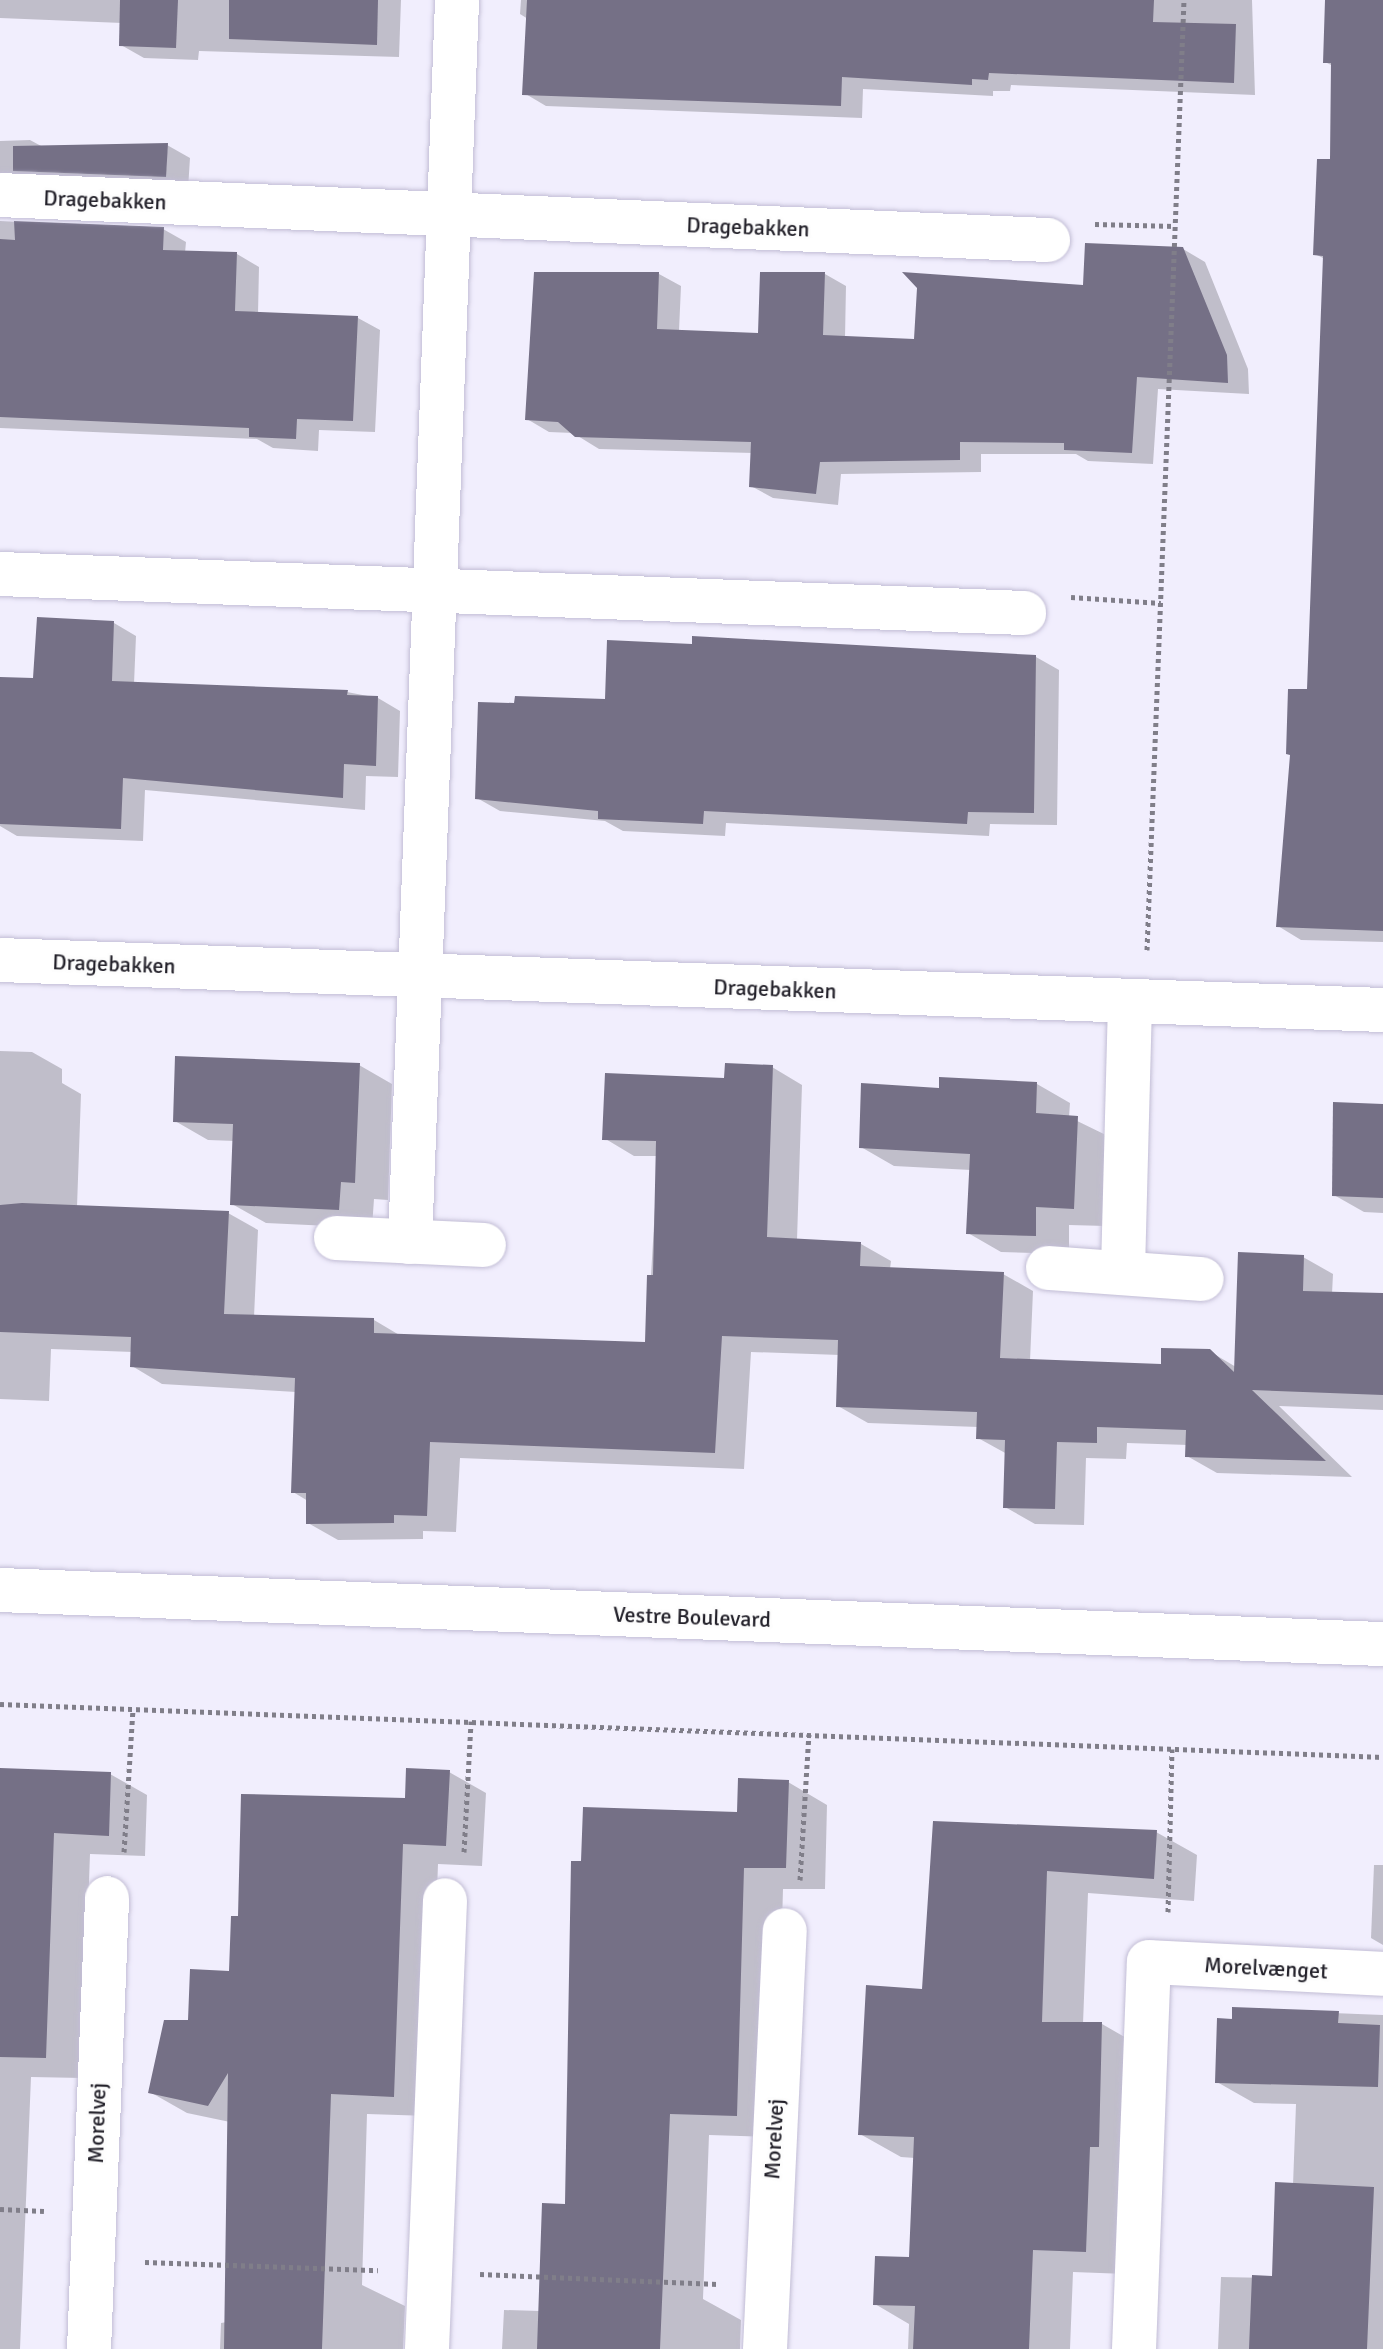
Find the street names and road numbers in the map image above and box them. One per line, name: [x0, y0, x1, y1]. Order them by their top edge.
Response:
street label: Dragebakken: [43, 185, 167, 215]
street label: Dragebakken: [686, 212, 810, 242]
street label: Dragebakken: [52, 949, 176, 979]
street label: Dragebakken: [713, 974, 837, 1004]
street label: Vestre Boulevard: [613, 1601, 771, 1633]
street label: Morelvænget: [1204, 1952, 1328, 1984]
street label: Morelvej: [82, 2082, 112, 2164]
street label: Morelvej: [759, 2098, 789, 2180]

